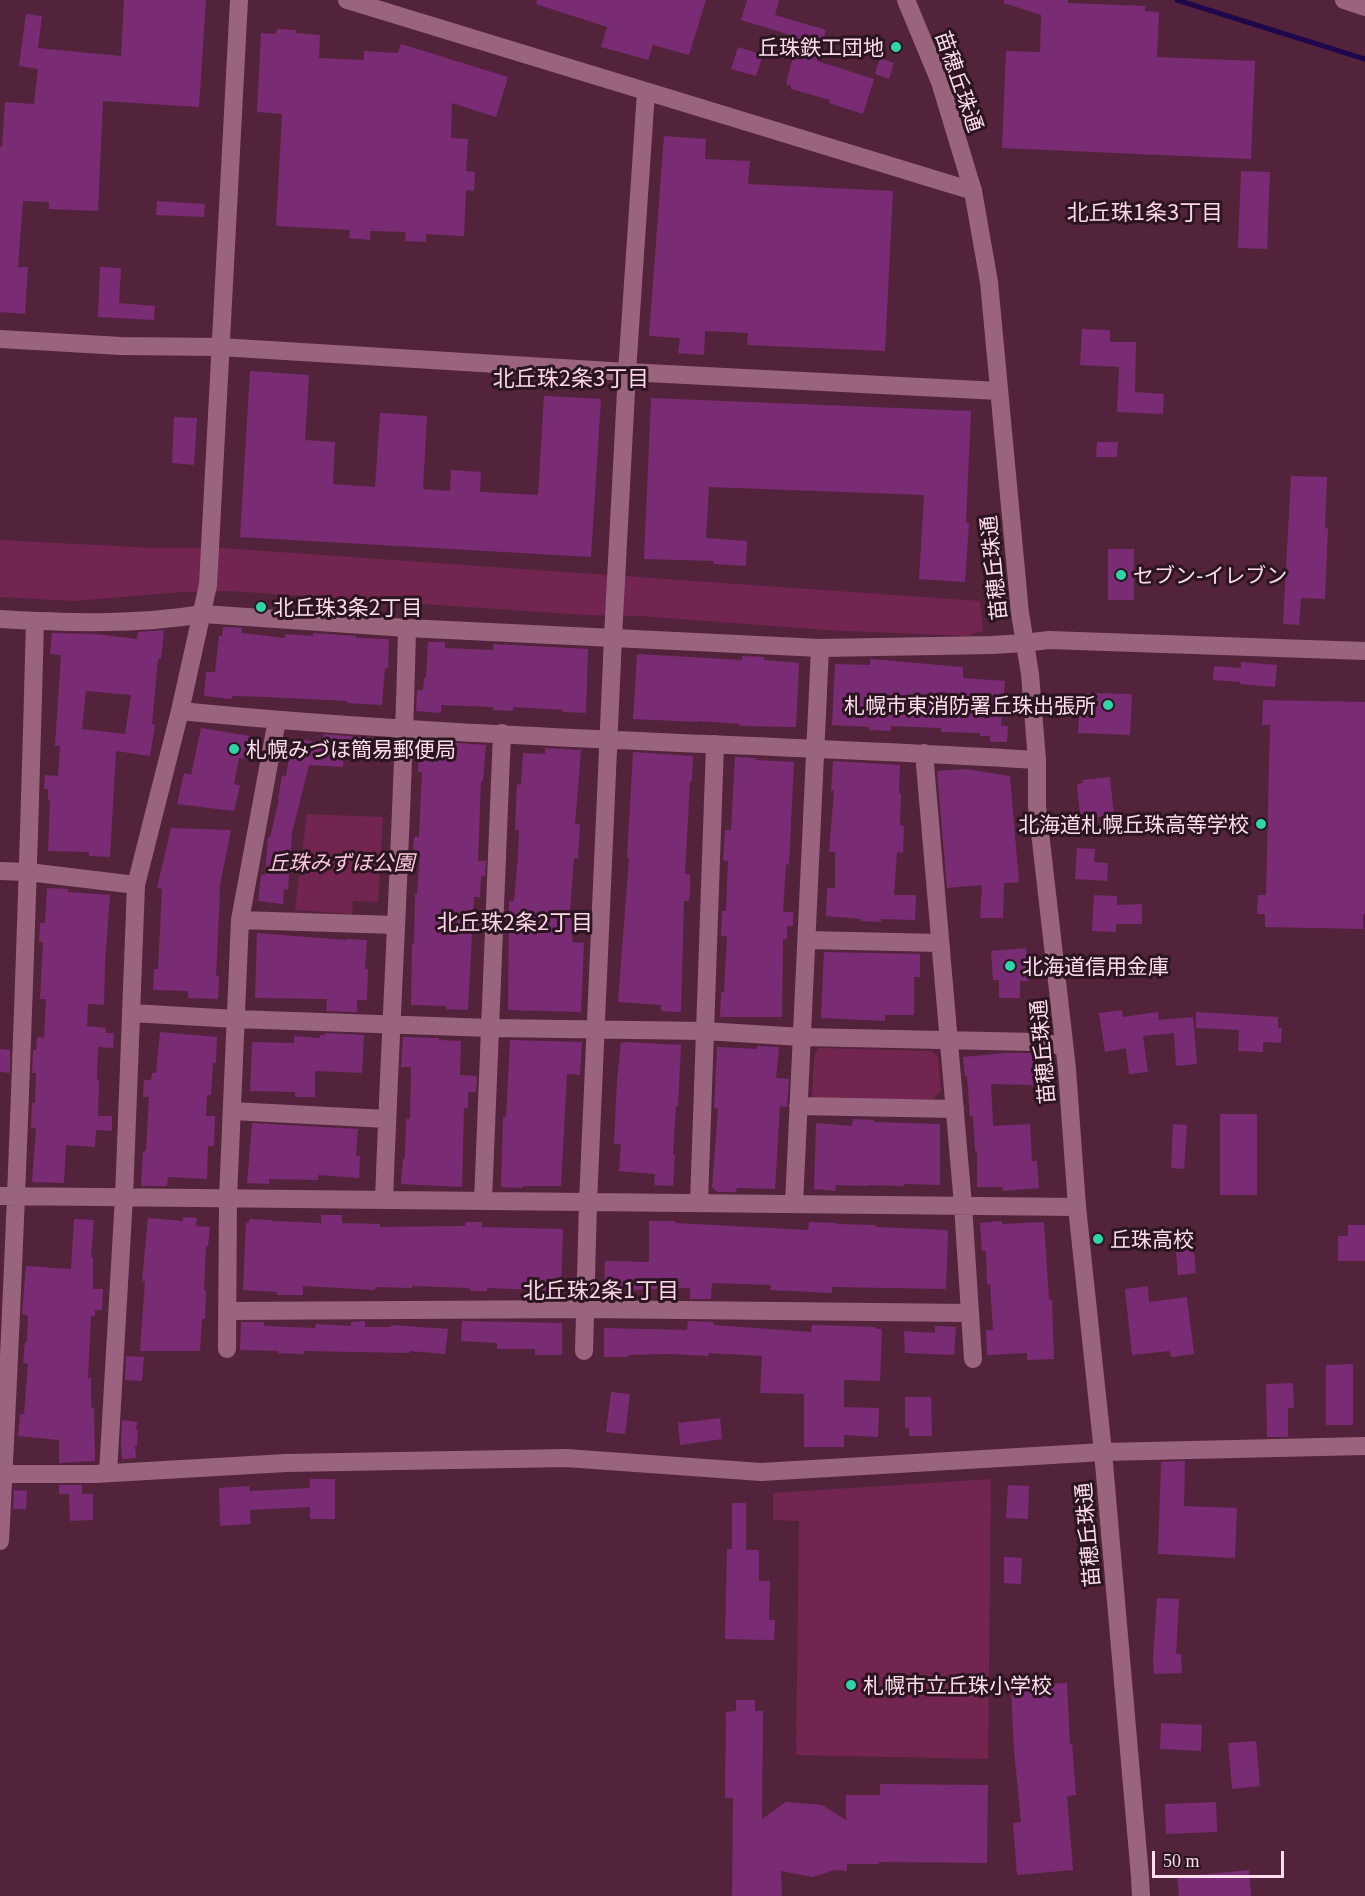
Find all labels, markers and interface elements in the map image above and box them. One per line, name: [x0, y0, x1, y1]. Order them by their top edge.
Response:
street label: 苗穂丘珠通: [931, 27, 989, 135]
place label: 丘珠鉄工団地: [758, 34, 884, 60]
marker: 丘珠鉄工団地: [889, 40, 903, 54]
district label: 北丘珠1条3丁目: [1067, 199, 1223, 225]
district label: 北丘珠2条3丁目: [493, 365, 649, 391]
street label: 苗穂丘珠通: [975, 514, 1011, 622]
place label: セブン-イレブン: [1133, 562, 1287, 588]
marker: セブン-イレブン: [1114, 568, 1128, 582]
place label: 北丘珠3条2丁目: [273, 594, 422, 620]
marker: 北丘珠3条2丁目: [254, 600, 268, 614]
place label: 札幌市東消防署丘珠出張所: [844, 692, 1096, 718]
marker: 札幌市東消防署丘珠出張所: [1101, 698, 1115, 712]
place label: 札幌みづほ簡易郵便局: [246, 736, 456, 762]
marker: 札幌みづほ簡易郵便局: [227, 742, 241, 756]
place label: 北海道札幌丘珠高等学校: [1018, 811, 1249, 837]
marker: 北海道札幌丘珠高等学校: [1254, 817, 1268, 831]
park label: 丘珠みずほ公園: [268, 849, 414, 875]
district label: 北丘珠2条2丁目: [437, 909, 593, 935]
place label: 北海道信用金庫: [1022, 953, 1169, 979]
marker: 北海道信用金庫: [1003, 959, 1017, 973]
street label: 苗穂丘珠通: [1025, 999, 1059, 1105]
place label: 丘珠高校: [1110, 1226, 1194, 1252]
marker: 丘珠高校: [1091, 1232, 1105, 1246]
district label: 北丘珠2条1丁目: [523, 1277, 679, 1303]
street label: 苗穂丘珠通: [1070, 1482, 1104, 1588]
place label: 札幌市立丘珠小学校: [863, 1672, 1052, 1698]
marker: 札幌市立丘珠小学校: [844, 1678, 858, 1692]
scale bar: [1155, 1839, 1287, 1877]
text: 50 m: [1163, 1851, 1200, 1871]

